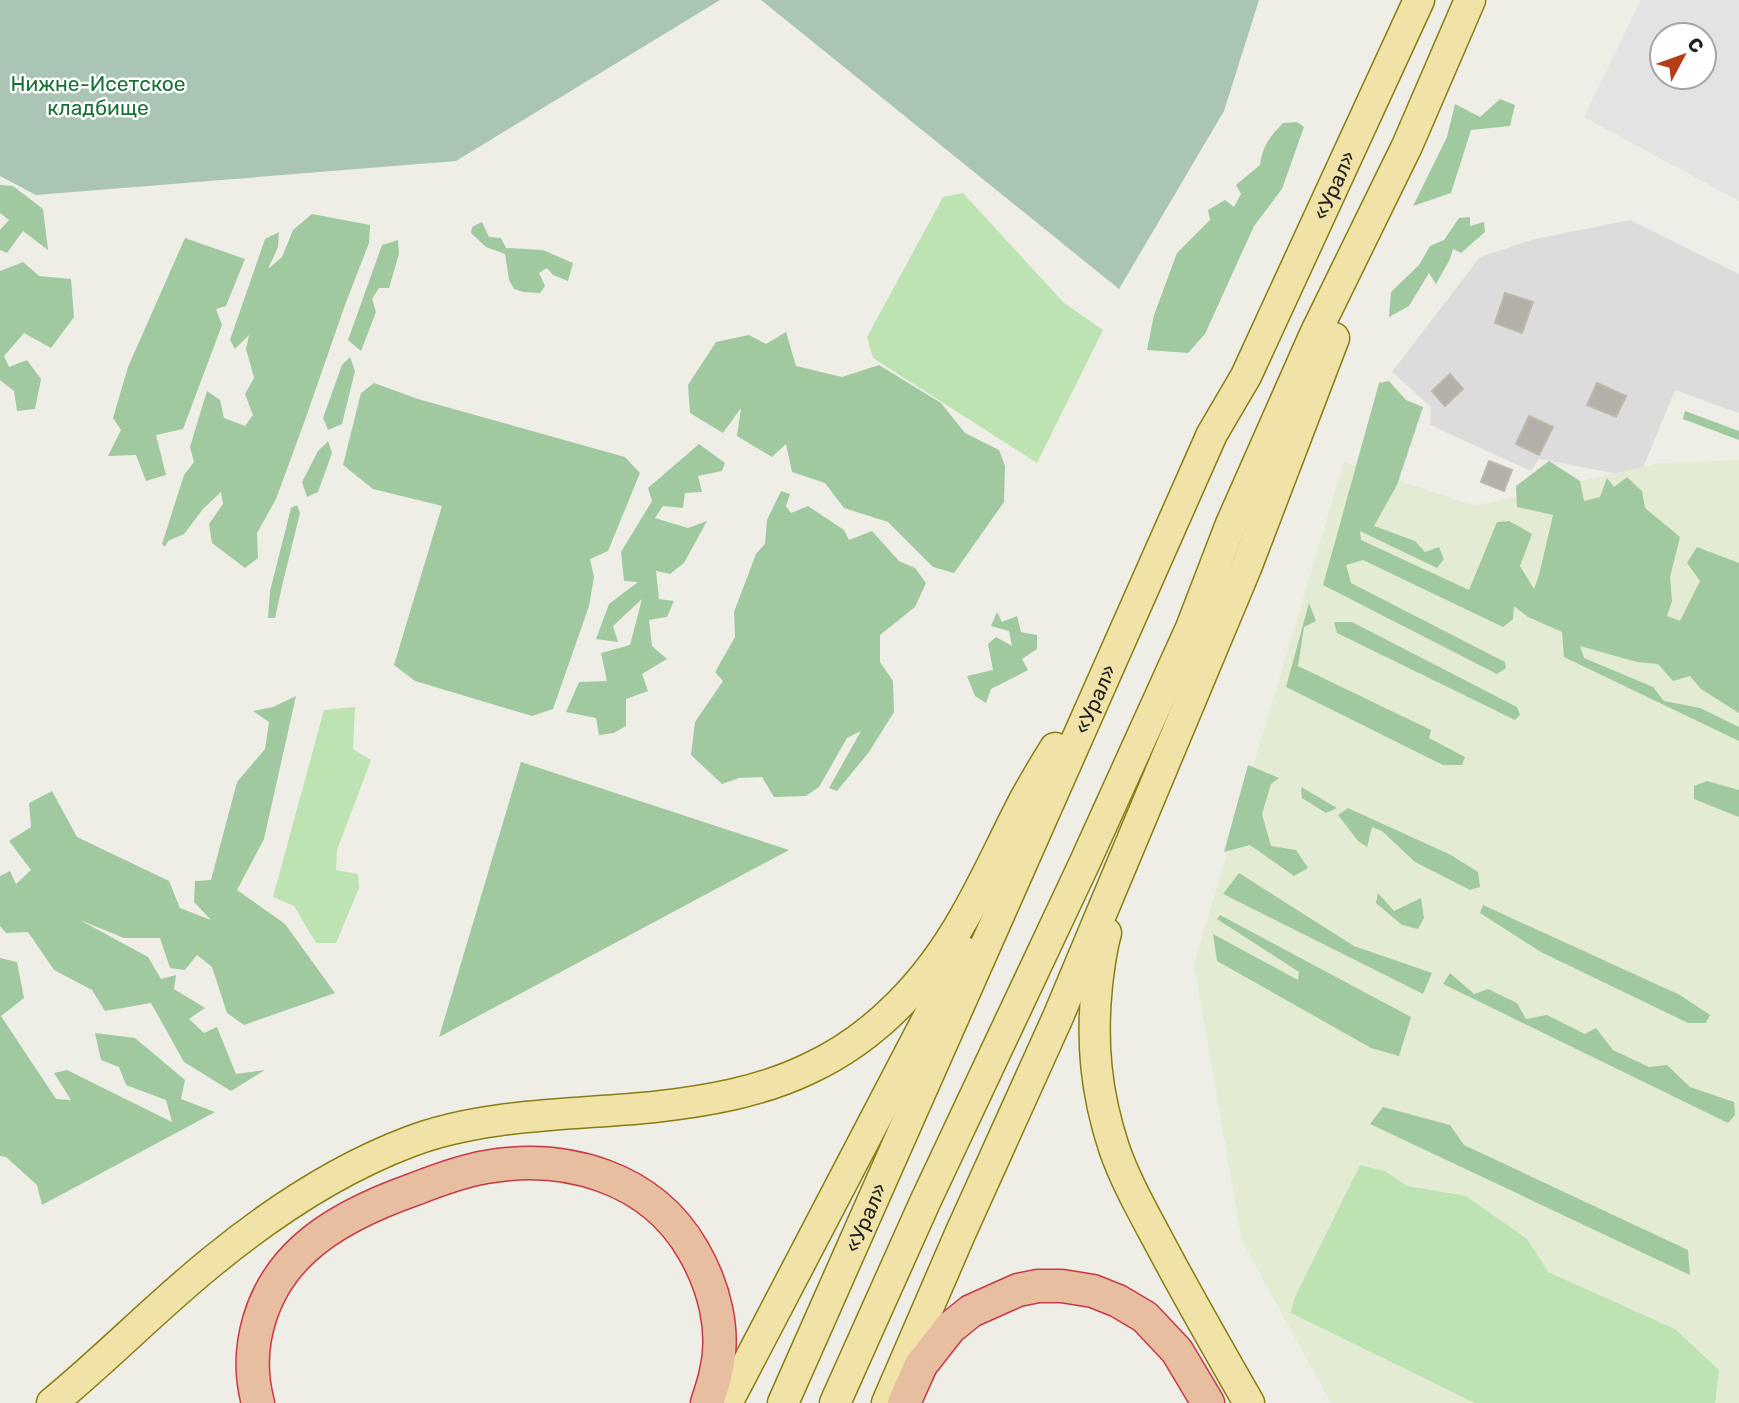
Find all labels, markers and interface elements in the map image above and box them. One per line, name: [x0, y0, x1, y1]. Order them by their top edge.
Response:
north arrow: [1648, 21, 1718, 91]
text: С: [1682, 33, 1709, 58]
park label: Нижне-Исетское кладбище: [11, 71, 185, 120]
street label: «Урал»: [1307, 147, 1360, 224]
street label: «Урал»: [1068, 660, 1121, 738]
street label: «Урал»: [839, 1179, 891, 1256]

